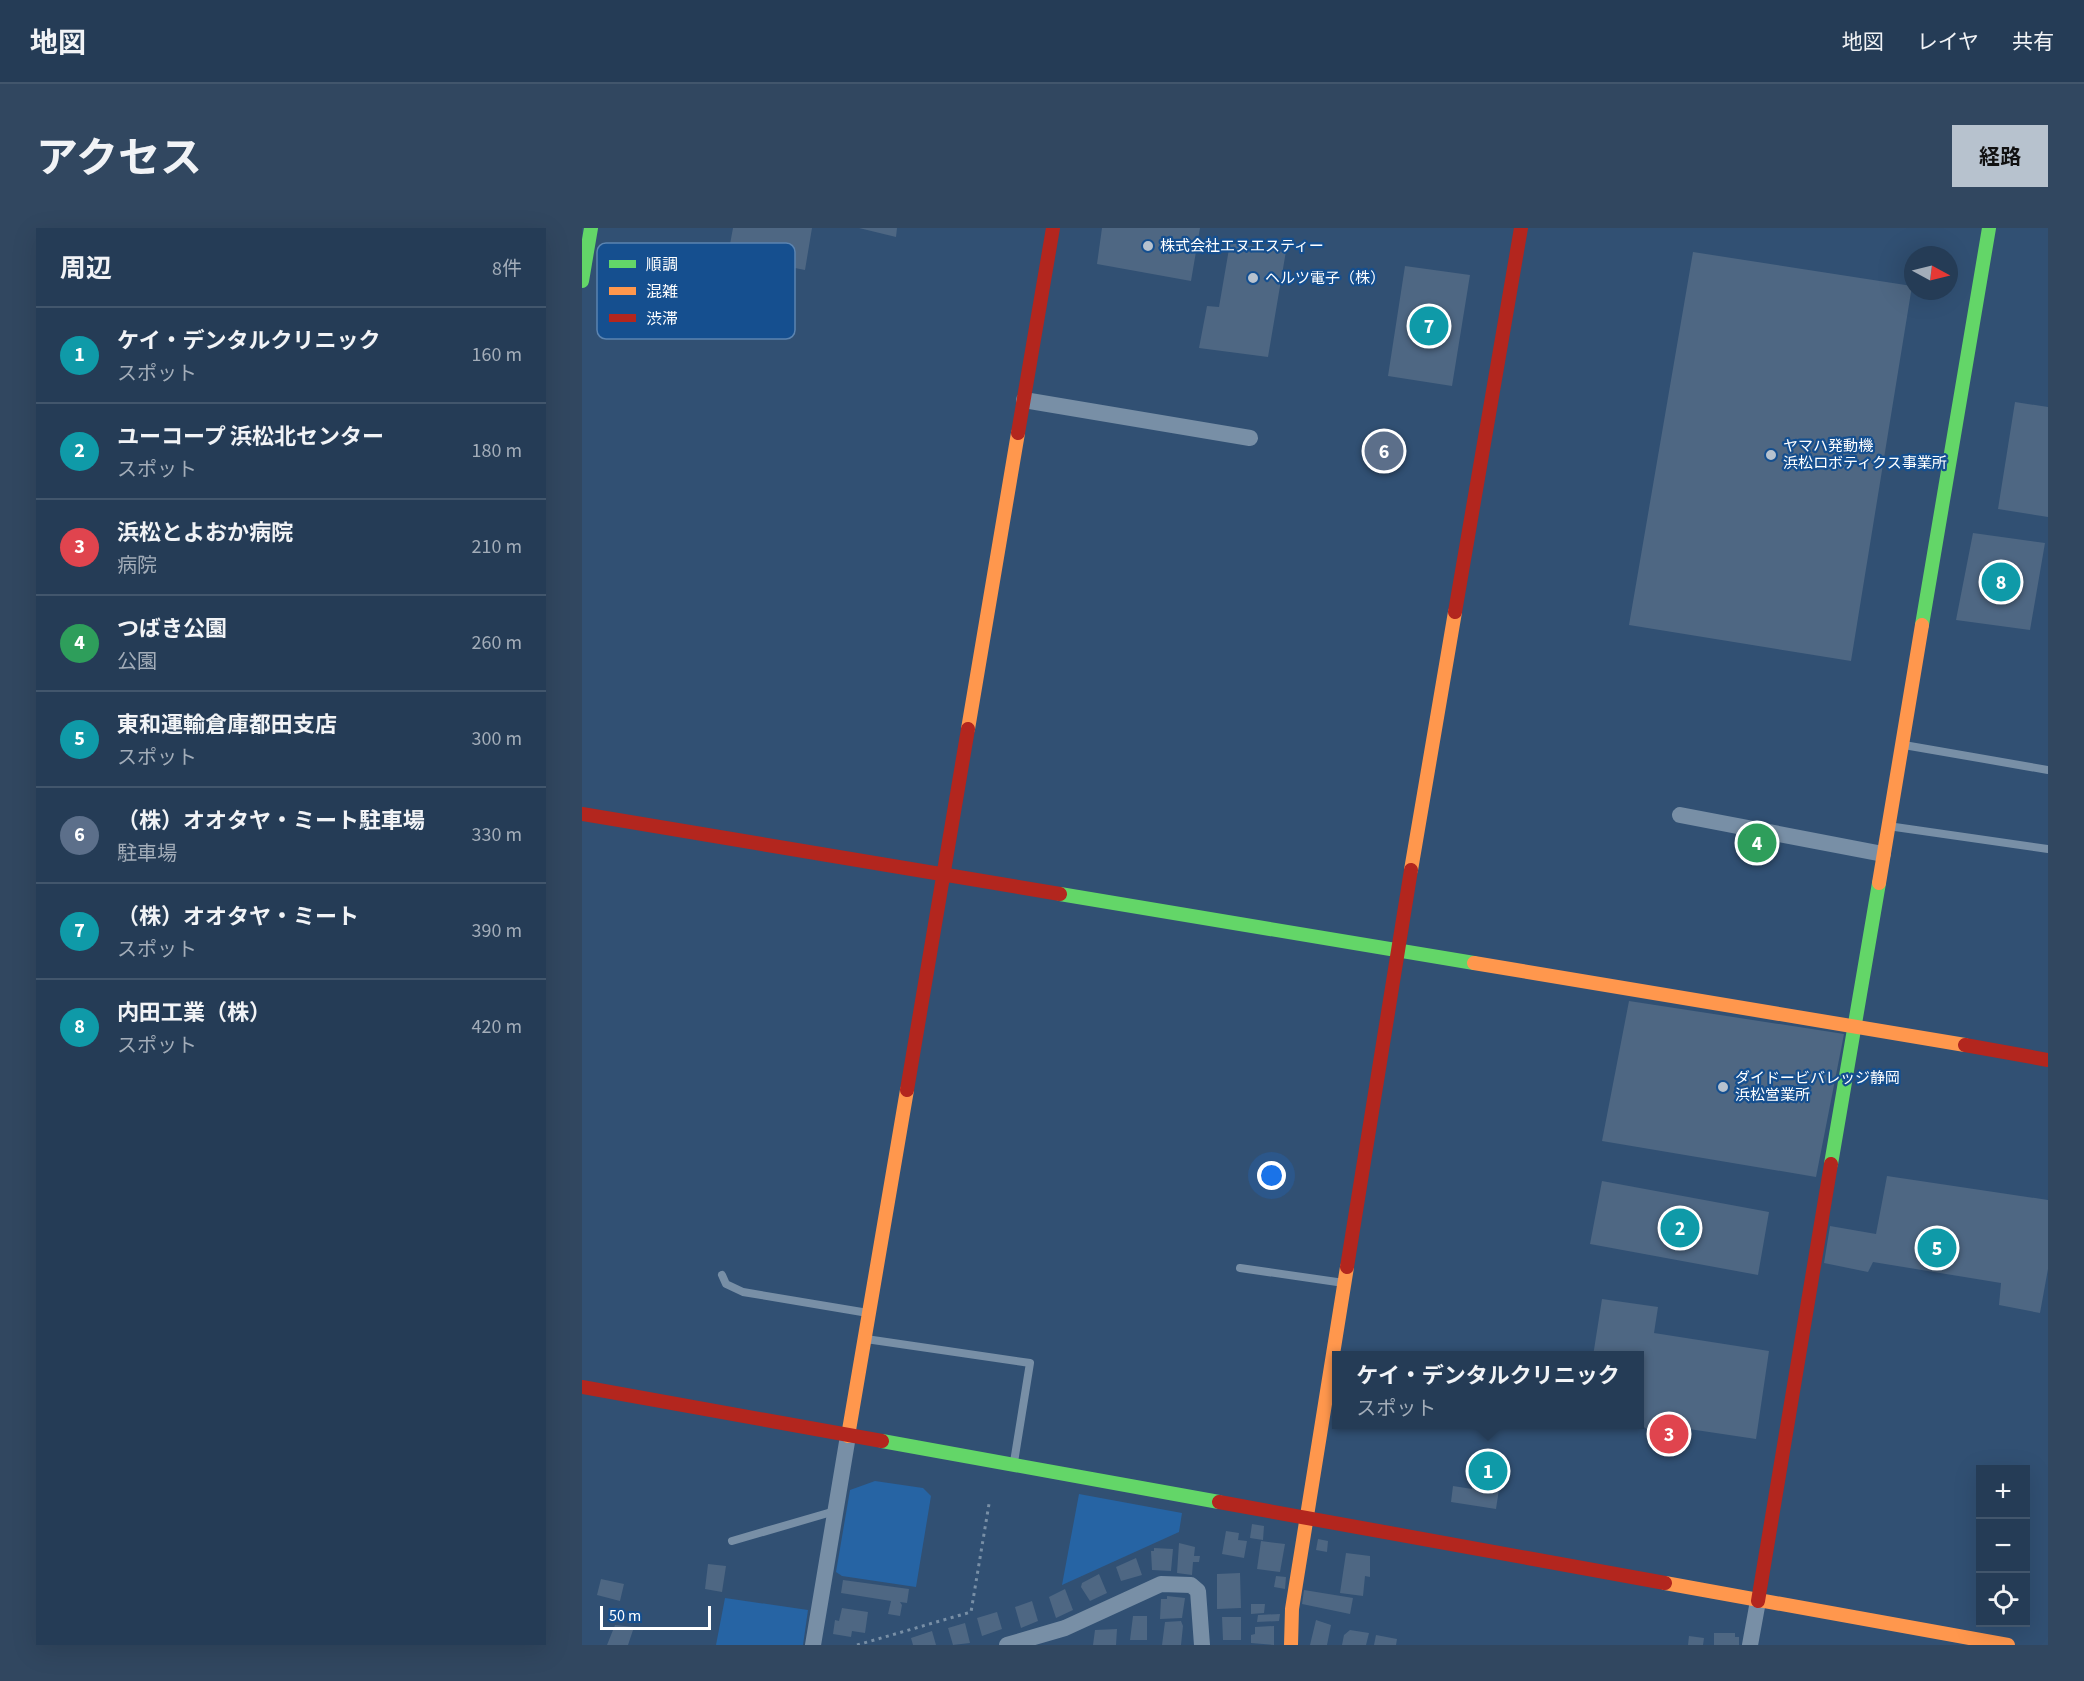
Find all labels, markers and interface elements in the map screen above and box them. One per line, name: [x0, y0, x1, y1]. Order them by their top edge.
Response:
text: 地図: [30, 23, 86, 63]
text: 地図: [1842, 27, 1884, 57]
text: レイヤ: [1917, 27, 1979, 57]
text: 共有: [2012, 27, 2054, 57]
button: 経路: [1952, 125, 2048, 187]
text: アクセス: [36, 129, 202, 189]
place label: 株式会社エヌエスティー: [1160, 236, 1324, 257]
marker: 株式会社エヌエスティー: [1141, 239, 1155, 253]
legend: [597, 243, 795, 339]
north arrow: [1904, 246, 1958, 300]
text: 周辺: [60, 250, 112, 287]
text: 順調: [646, 254, 678, 276]
text: 8件: [492, 255, 522, 283]
place label: ヘルツ電子（株）: [1265, 268, 1385, 289]
marker: ヘルツ電子（株）: [1246, 271, 1260, 285]
text: 混雑: [646, 281, 678, 303]
pin: 7: [1410, 304, 1448, 348]
text: 渋滞: [646, 308, 678, 330]
text: ケイ・デンタルクリニック: [117, 325, 381, 357]
text: 1: [74, 341, 85, 369]
text: 160 m: [472, 341, 522, 369]
text: スポット: [117, 360, 197, 388]
text: ユーコープ 浜松北センター: [117, 421, 384, 453]
pin: 6: [1364, 428, 1404, 474]
place label: ヤマハ発動機 浜松ロボティクス事業所: [1783, 436, 1947, 474]
text: 2: [74, 437, 85, 465]
text: 180 m: [472, 437, 522, 465]
marker: ヤマハ発動機 浜松ロボティクス事業所: [1764, 448, 1778, 462]
text: スポット: [117, 456, 197, 484]
text: 浜松とよおか病院: [117, 517, 293, 549]
text: 3: [74, 533, 85, 561]
text: 210 m: [472, 533, 522, 561]
text: 病院: [117, 552, 157, 580]
pin: 8: [1982, 560, 2020, 604]
text: つばき公園: [117, 613, 227, 645]
text: 4: [74, 629, 85, 657]
text: 260 m: [472, 629, 522, 657]
text: 公園: [117, 648, 157, 676]
text: 東和運輸倉庫都田支店: [117, 709, 337, 741]
text: 5: [74, 725, 85, 753]
text: 300 m: [472, 725, 522, 753]
text: スポット: [117, 744, 197, 772]
text: （株）オオタヤ・ミート駐車場: [117, 805, 425, 837]
pin: 4: [1738, 820, 1776, 866]
text: 6: [74, 821, 85, 849]
text: 330 m: [472, 821, 522, 849]
text: 駐車場: [117, 840, 177, 868]
text: （株）オオタヤ・ミート: [117, 901, 359, 933]
text: 7: [74, 917, 85, 945]
text: 390 m: [472, 917, 522, 945]
text: スポット: [117, 936, 197, 964]
text: 内田工業（株）: [117, 997, 271, 1029]
text: 8: [74, 1013, 85, 1041]
text: 420 m: [472, 1013, 522, 1041]
text: スポット: [117, 1032, 197, 1060]
place label: ダイドービバレッジ静岡 浜松営業所: [1735, 1068, 1900, 1106]
marker: ダイドービバレッジ静岡 浜松営業所: [1716, 1080, 1730, 1094]
your location: [1257, 1161, 1286, 1190]
pin: 2: [1660, 1206, 1700, 1250]
pin: 5: [1918, 1226, 1956, 1270]
popup: [1332, 1351, 1644, 1429]
text: ケイ・デンタルクリニック: [1356, 1360, 1620, 1392]
text: スポット: [1356, 1395, 1436, 1423]
pin: 3: [1650, 1412, 1688, 1456]
pin: 1: [1468, 1448, 1508, 1494]
map controls: [1976, 1465, 2030, 1627]
button: +: [1976, 1465, 2030, 1519]
button: −: [1976, 1519, 2030, 1573]
button: locate: [1976, 1573, 2030, 1627]
scale bar: [600, 1603, 711, 1630]
text: 50 m: [609, 1605, 641, 1627]

